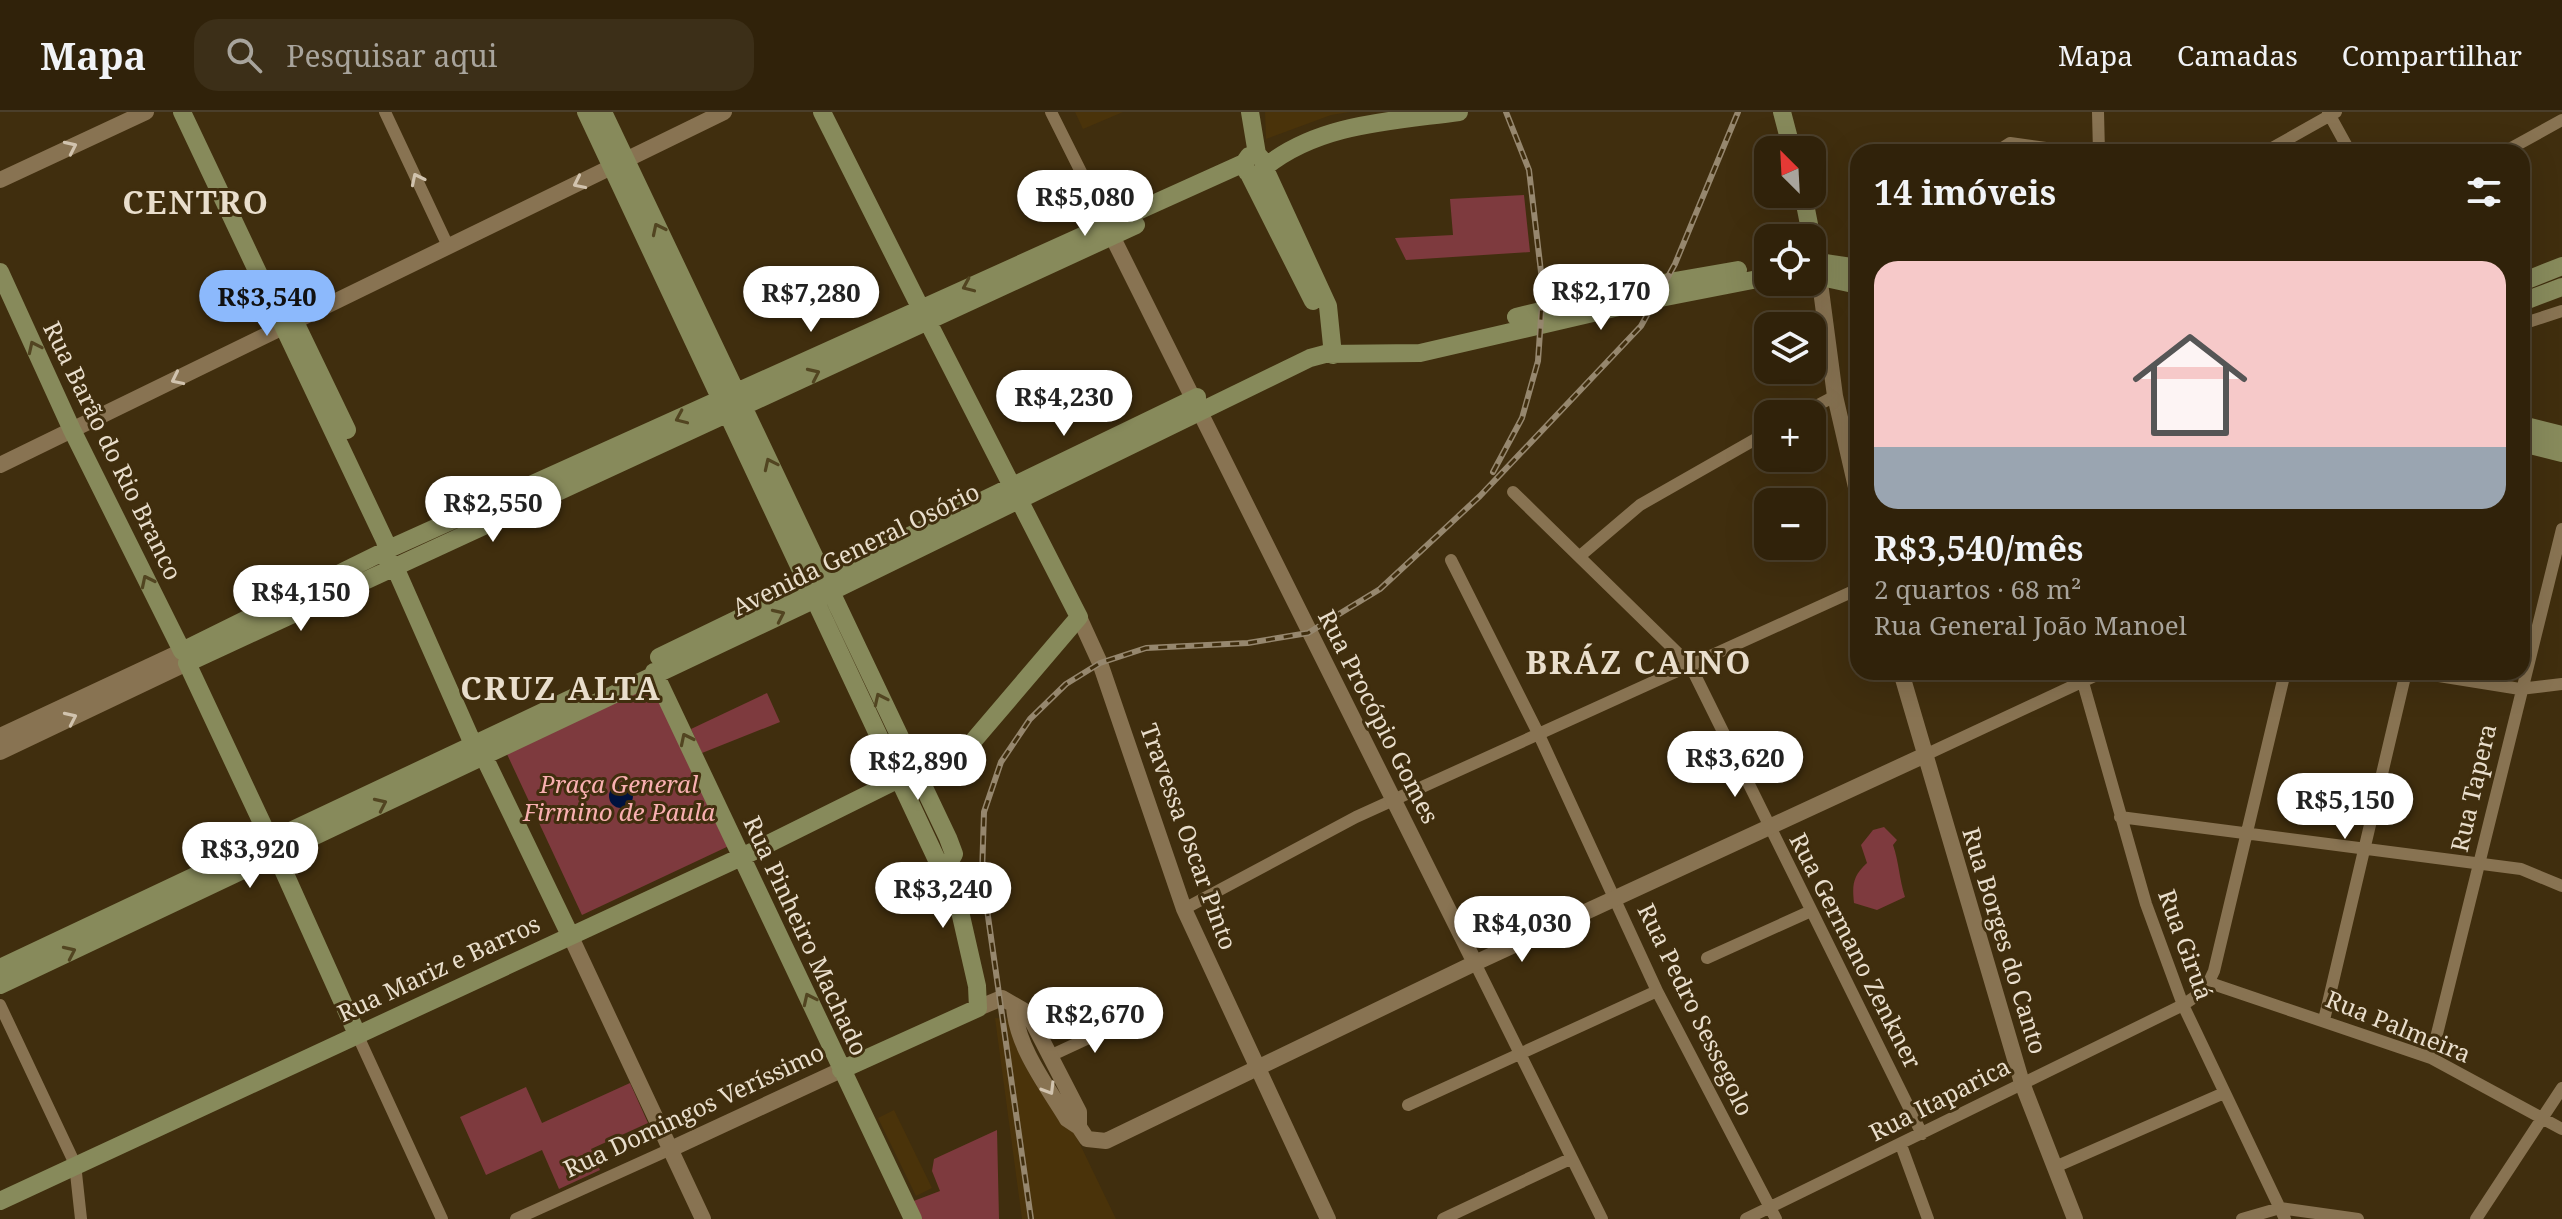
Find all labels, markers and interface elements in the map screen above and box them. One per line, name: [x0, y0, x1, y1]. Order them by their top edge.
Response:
search box: [194, 19, 754, 91]
text: Mapa: [40, 29, 146, 81]
icon: search: [222, 33, 266, 77]
text: Pesquisar aqui: [286, 35, 497, 76]
text: Mapa: [2058, 36, 2133, 74]
text: Camadas: [2177, 36, 2298, 74]
text: Compartilhar: [2342, 36, 2522, 74]
north arrow: [1754, 136, 1826, 208]
map controls: [1754, 136, 1826, 560]
one-way arrow: [62, 141, 77, 157]
text: 14 imóveis: [1874, 169, 2056, 215]
pin: R$5,080: [1011, 170, 1159, 238]
icon: filters: [2462, 170, 2506, 214]
one-way arrow: [411, 173, 427, 187]
one-way arrow: [572, 173, 587, 189]
text: R$5,080: [1035, 178, 1135, 214]
district label: CENTRO: [122, 180, 270, 223]
one-way arrow: [652, 223, 668, 237]
button: locate: [1754, 224, 1826, 296]
pin: R$2,170: [1527, 264, 1675, 332]
pin: R$7,280: [737, 266, 885, 334]
pin: R$3,540: [193, 270, 341, 338]
text: R$2,170: [1551, 272, 1651, 308]
text: R$7,280: [761, 274, 861, 310]
one-way arrow: [962, 276, 976, 292]
text: R$3,540: [217, 278, 317, 314]
button: layers: [1754, 312, 1826, 384]
icon: home: [2118, 313, 2262, 457]
street label: Rua Barão do Rio Branco: [36, 316, 190, 585]
one-way arrow: [28, 340, 44, 355]
one-way arrow: [805, 368, 820, 384]
one-way arrow: [171, 369, 186, 384]
pin: R$4,230: [990, 370, 1138, 438]
text: R$4,230: [1014, 378, 1114, 414]
button: +: [1754, 400, 1826, 472]
one-way arrow: [675, 408, 689, 424]
one-way arrow: [764, 457, 780, 472]
street label: Avenida General Osório: [726, 474, 985, 623]
pin: R$2,550: [419, 476, 567, 544]
text: R$2,550: [443, 484, 543, 520]
button: −: [1754, 488, 1826, 560]
text: R$3,540/mês: [1874, 525, 2083, 571]
pin: R$4,150: [227, 565, 375, 633]
text: 2 quartos · 68 m²: [1874, 571, 2081, 607]
text: R$4,150: [251, 573, 351, 609]
one-way arrow: [141, 574, 157, 589]
street label: Rua Procópio Gomes: [1311, 604, 1448, 829]
text: Rua General João Manoel: [1874, 607, 2187, 643]
one-way arrow: [771, 609, 785, 625]
district label: BRÁZ CAINO: [1526, 640, 1752, 683]
district label: CRUZ ALTA: [460, 666, 662, 709]
one-way arrow: [874, 693, 890, 707]
one-way arrow: [62, 712, 77, 728]
street label: Travessa Oscar Pinto: [1133, 719, 1246, 954]
street label: Rua Tapera: [2442, 721, 2503, 855]
pin: R$3,620: [1661, 731, 1809, 799]
one-way arrow: [680, 732, 696, 747]
pin: R$2,890: [844, 734, 992, 802]
text: R$3,620: [1685, 739, 1785, 775]
text: R$2,890: [868, 742, 968, 778]
park label: Praça General Firmino de Paula: [522, 767, 715, 828]
pin: R$5,150: [2271, 773, 2419, 841]
text: R$5,150: [2295, 781, 2395, 817]
one-way arrow: [373, 798, 388, 814]
street label: Rua Pinheiro Machado: [736, 810, 876, 1060]
pin: R$3,920: [176, 822, 324, 890]
street label: Rua Borges do Canto: [1955, 823, 2056, 1058]
street label: Rua Germano Zenkner: [1783, 827, 1930, 1074]
text: R$3,920: [200, 830, 300, 866]
pin: R$3,240: [869, 862, 1017, 930]
text: R$3,240: [893, 870, 993, 906]
street label: Rua Giruá: [2151, 885, 2222, 1004]
pin: R$4,030: [1448, 896, 1596, 964]
street label: Rua Pedro Sessegolo: [1631, 898, 1762, 1121]
text: R$4,030: [1472, 904, 1572, 940]
street label: Rua Mariz e Barros: [332, 906, 545, 1029]
one-way arrow: [62, 946, 77, 962]
street label: Rua Palmeira: [2321, 982, 2476, 1070]
pin: R$2,670: [1021, 987, 1169, 1055]
one-way arrow: [802, 993, 818, 1008]
text: R$2,670: [1045, 995, 1145, 1031]
street label: Rua Domingos Veríssimo: [558, 1035, 829, 1185]
street label: Rua Itaparica: [1863, 1049, 2015, 1148]
one-way arrow: [1039, 1080, 1055, 1095]

